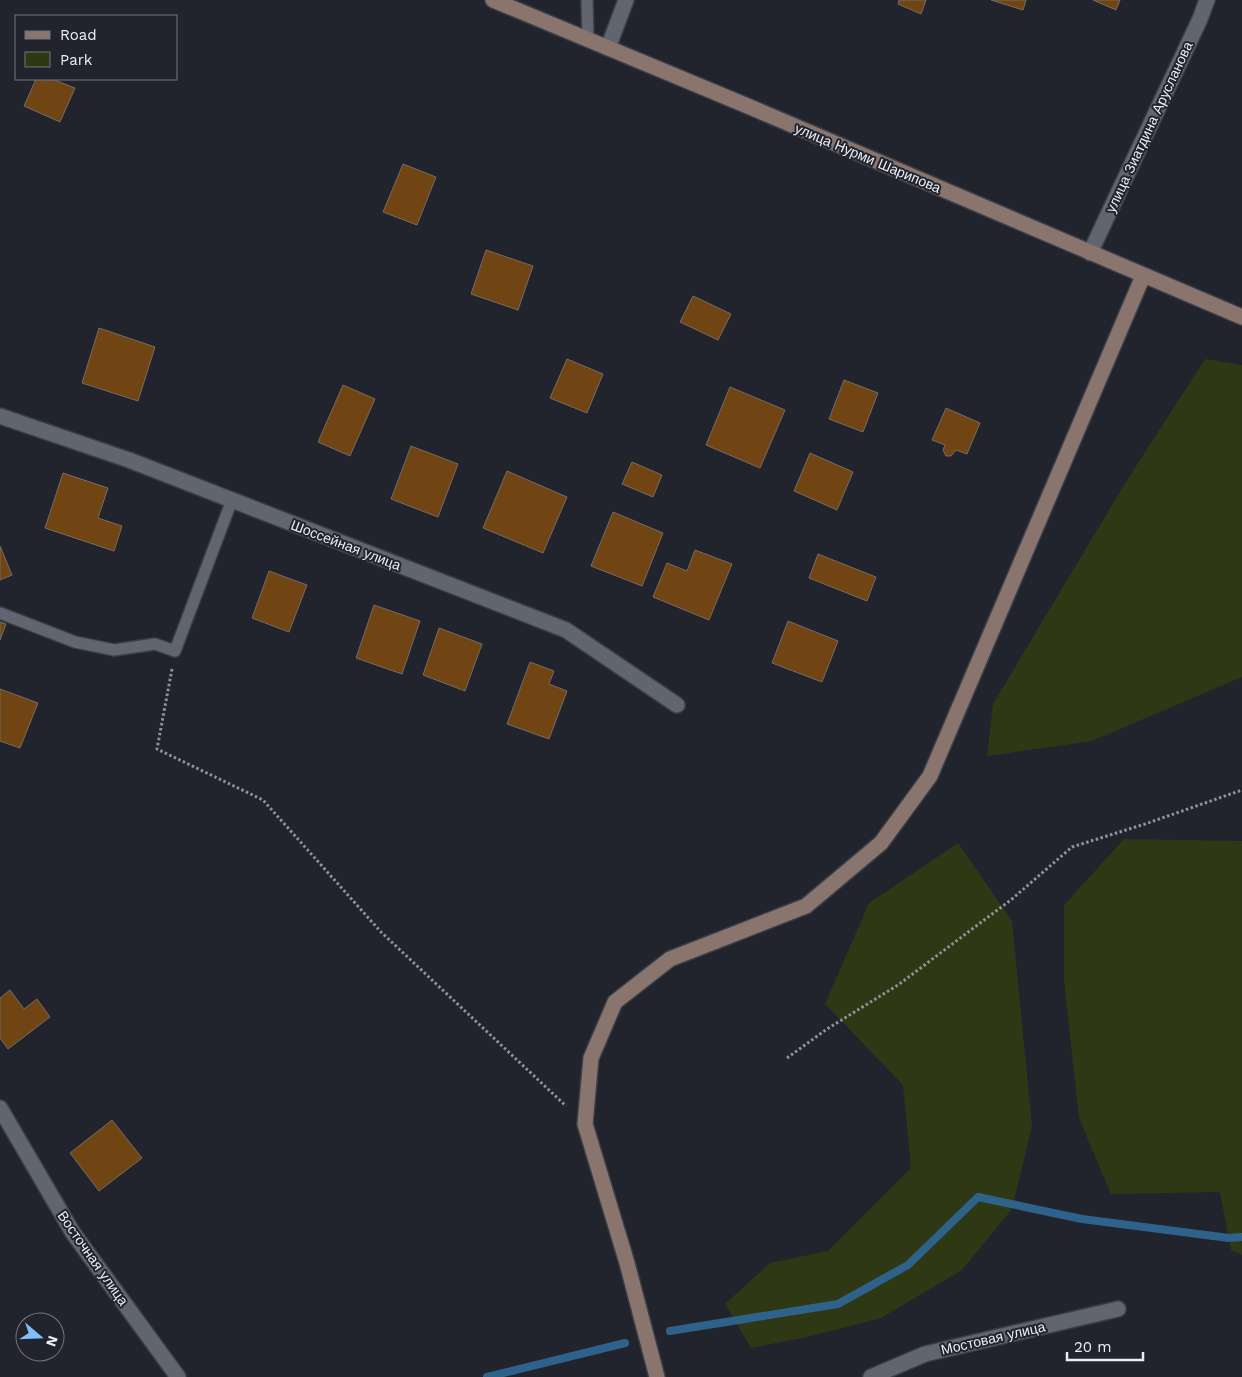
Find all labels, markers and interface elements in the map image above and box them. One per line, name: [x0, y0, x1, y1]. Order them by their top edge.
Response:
legend: [15, 15, 178, 80]
text: Road: [60, 26, 97, 44]
street label: улица Зиатдина Арусланова: [1102, 39, 1196, 215]
text: Park: [60, 51, 93, 69]
street label: улица Нурми Шарипова: [793, 120, 944, 196]
street label: Шоссейная улица: [289, 517, 403, 573]
street label: Восточная улица: [54, 1208, 132, 1308]
north arrow: [15, 1312, 65, 1362]
street label: Мостовая улица: [939, 1318, 1047, 1358]
scale bar: [1067, 1330, 1143, 1362]
text: N: [43, 1334, 62, 1349]
text: 20 m: [1074, 1338, 1112, 1356]

